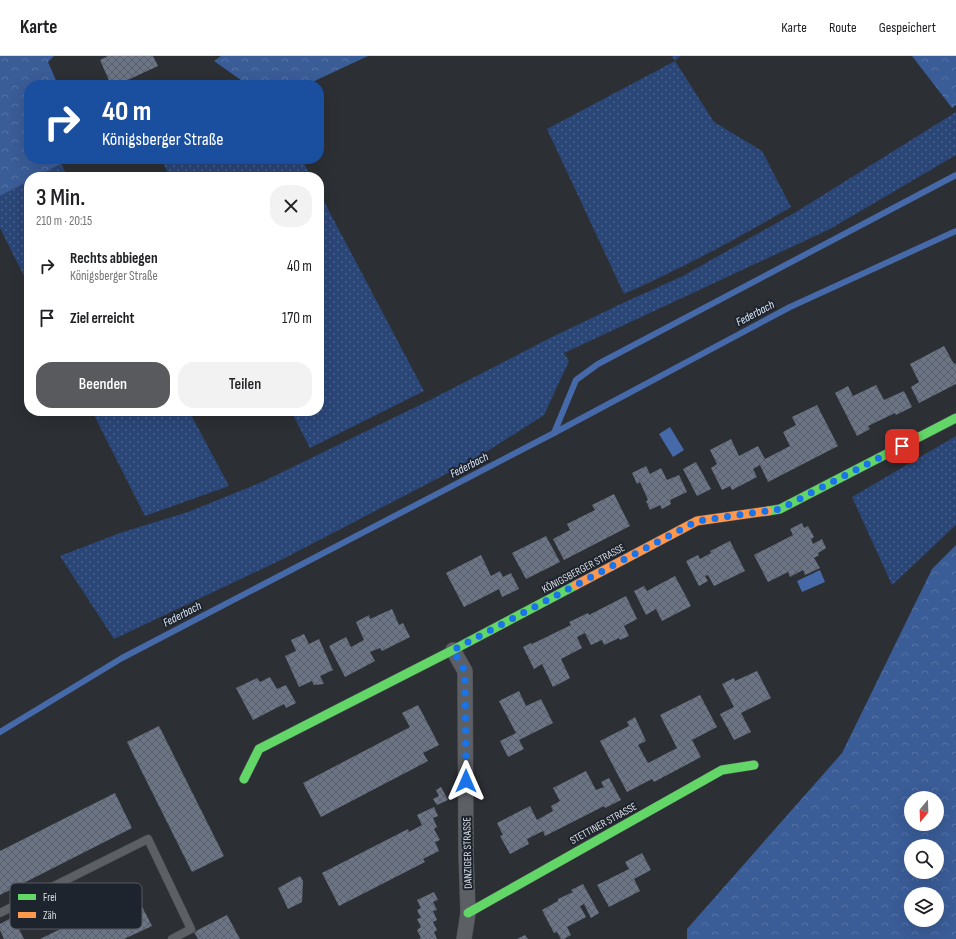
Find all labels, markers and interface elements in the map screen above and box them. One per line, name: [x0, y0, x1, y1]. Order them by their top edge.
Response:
text: Karte: [20, 16, 57, 39]
text: Karte: [781, 19, 807, 36]
text: Route: [829, 19, 857, 36]
text: Gespeichert: [879, 19, 936, 36]
text: 40 m: [102, 95, 151, 128]
icon: right: [36, 96, 88, 148]
text: Königsberger Straße: [102, 129, 224, 150]
text: 3 Min.: [36, 183, 85, 212]
button: close: [270, 185, 312, 227]
text: 210 m · 20:15: [36, 213, 92, 229]
text: Rechts abbiegen: [70, 249, 158, 268]
icon: right: [36, 255, 58, 277]
text: 40 m: [287, 257, 312, 276]
text: Königsberger Straße: [70, 268, 158, 284]
water label: Federbach: [733, 297, 777, 330]
icon: arrive: [36, 307, 58, 329]
text: Ziel erreicht: [70, 309, 134, 328]
text: 170 m: [282, 309, 312, 328]
button: Beenden: [36, 362, 170, 408]
button: Teilen: [178, 362, 312, 408]
pin: [885, 429, 919, 463]
icon: arrive: [891, 435, 913, 457]
water label: Federbach: [447, 449, 491, 482]
street label: KÖNIGSBERGER STRASSE: [540, 541, 627, 596]
water label: Federbach: [160, 598, 204, 631]
position arrow: [445, 760, 487, 802]
north arrow: [904, 791, 944, 831]
map controls: [904, 791, 944, 927]
street label: STETTINER STRASSE: [568, 800, 639, 847]
street label: DANZIGER STRASSE: [460, 817, 475, 889]
button: search: [904, 839, 944, 879]
legend: [10, 883, 142, 929]
button: layers: [904, 887, 944, 927]
text: Frei: [43, 891, 57, 904]
text: Zäh: [43, 909, 57, 922]

